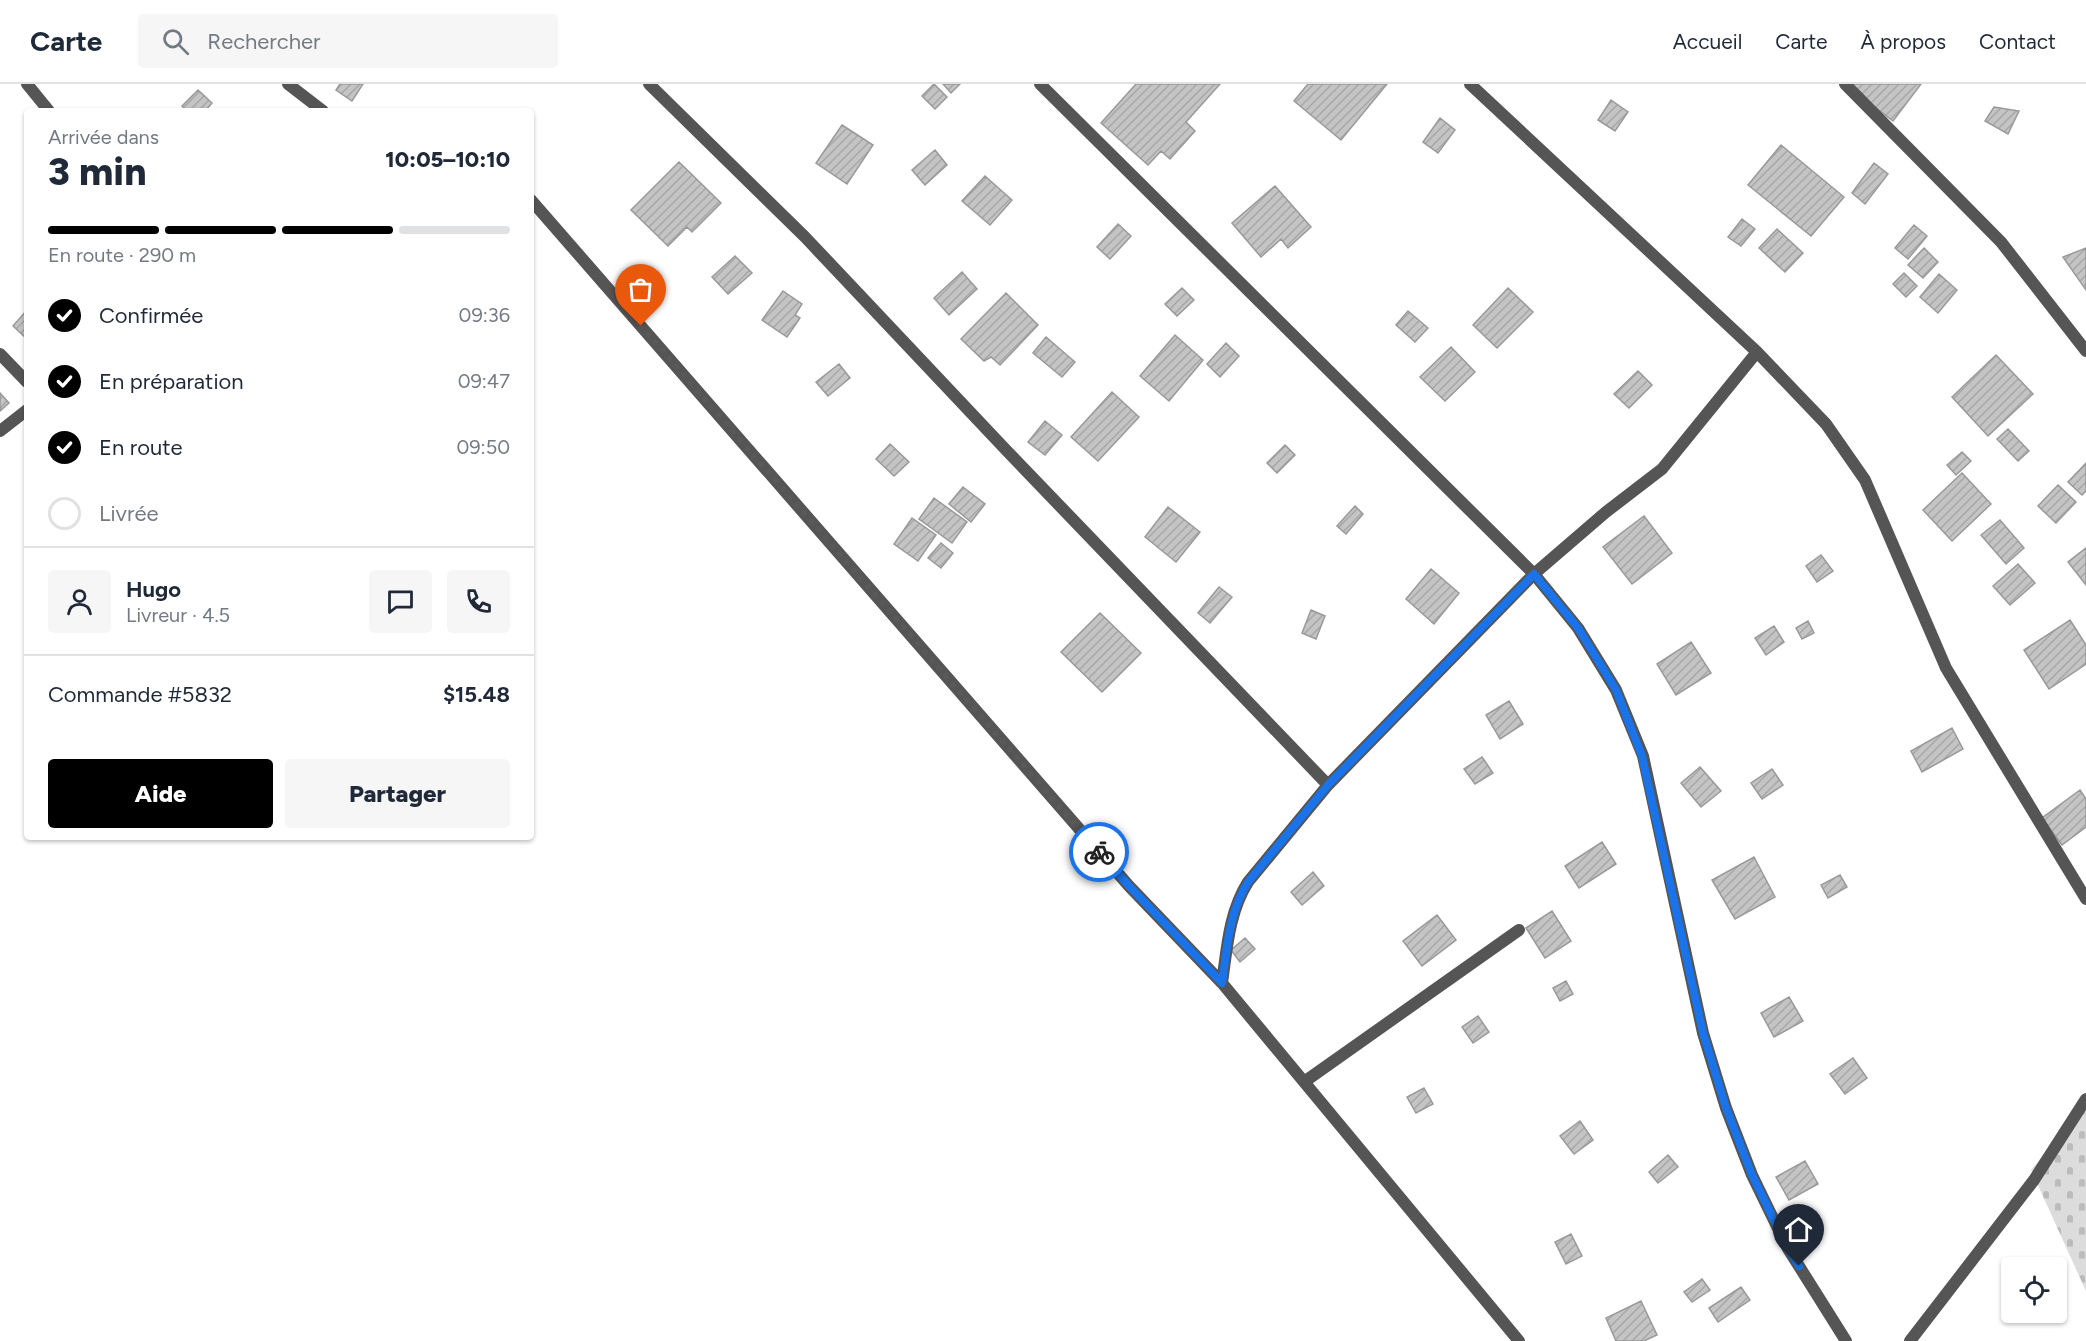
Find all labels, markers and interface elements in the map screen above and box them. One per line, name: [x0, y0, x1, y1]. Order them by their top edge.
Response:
search box: [138, 14, 558, 68]
text: Carte: [30, 24, 102, 58]
icon: search: [159, 25, 192, 58]
text: Rechercher: [207, 28, 320, 55]
text: Accueil: [1673, 29, 1742, 54]
text: Carte: [1775, 29, 1828, 54]
text: À propos: [1861, 29, 1946, 54]
text: Contact: [1979, 29, 2056, 54]
text: Arrivée dans: [48, 125, 159, 149]
text: 10:05–10:10: [385, 146, 510, 173]
text: 3 min: [48, 148, 146, 195]
text: En route · 290 m: [48, 243, 196, 267]
pin: [615, 264, 666, 326]
icon: bag: [624, 273, 657, 306]
icon: check: [48, 299, 81, 332]
text: Confirmée: [99, 302, 203, 329]
text: 09:36: [459, 303, 510, 327]
icon: check: [48, 365, 81, 398]
text: En préparation: [99, 368, 244, 395]
text: 09:47: [458, 369, 510, 393]
icon: check: [48, 431, 81, 464]
text: En route: [99, 434, 182, 461]
text: 09:50: [456, 435, 510, 459]
text: Livrée: [99, 500, 158, 527]
button: person: [48, 570, 111, 633]
button: chat: [369, 570, 432, 633]
button: phone: [447, 570, 510, 633]
text: Hugo: [126, 576, 181, 603]
text: Livreur · 4.5: [126, 603, 230, 627]
text: Commande #5832: [48, 681, 232, 708]
text: $15.48: [443, 681, 510, 708]
button: Aide: [48, 759, 273, 828]
button: Partager: [285, 759, 510, 828]
courier: [1069, 822, 1129, 882]
icon: bike: [1083, 836, 1116, 869]
pin: [1773, 1204, 1824, 1266]
icon: home: [1782, 1213, 1815, 1246]
map controls: [2001, 1257, 2067, 1323]
button: locate: [2001, 1257, 2067, 1323]

